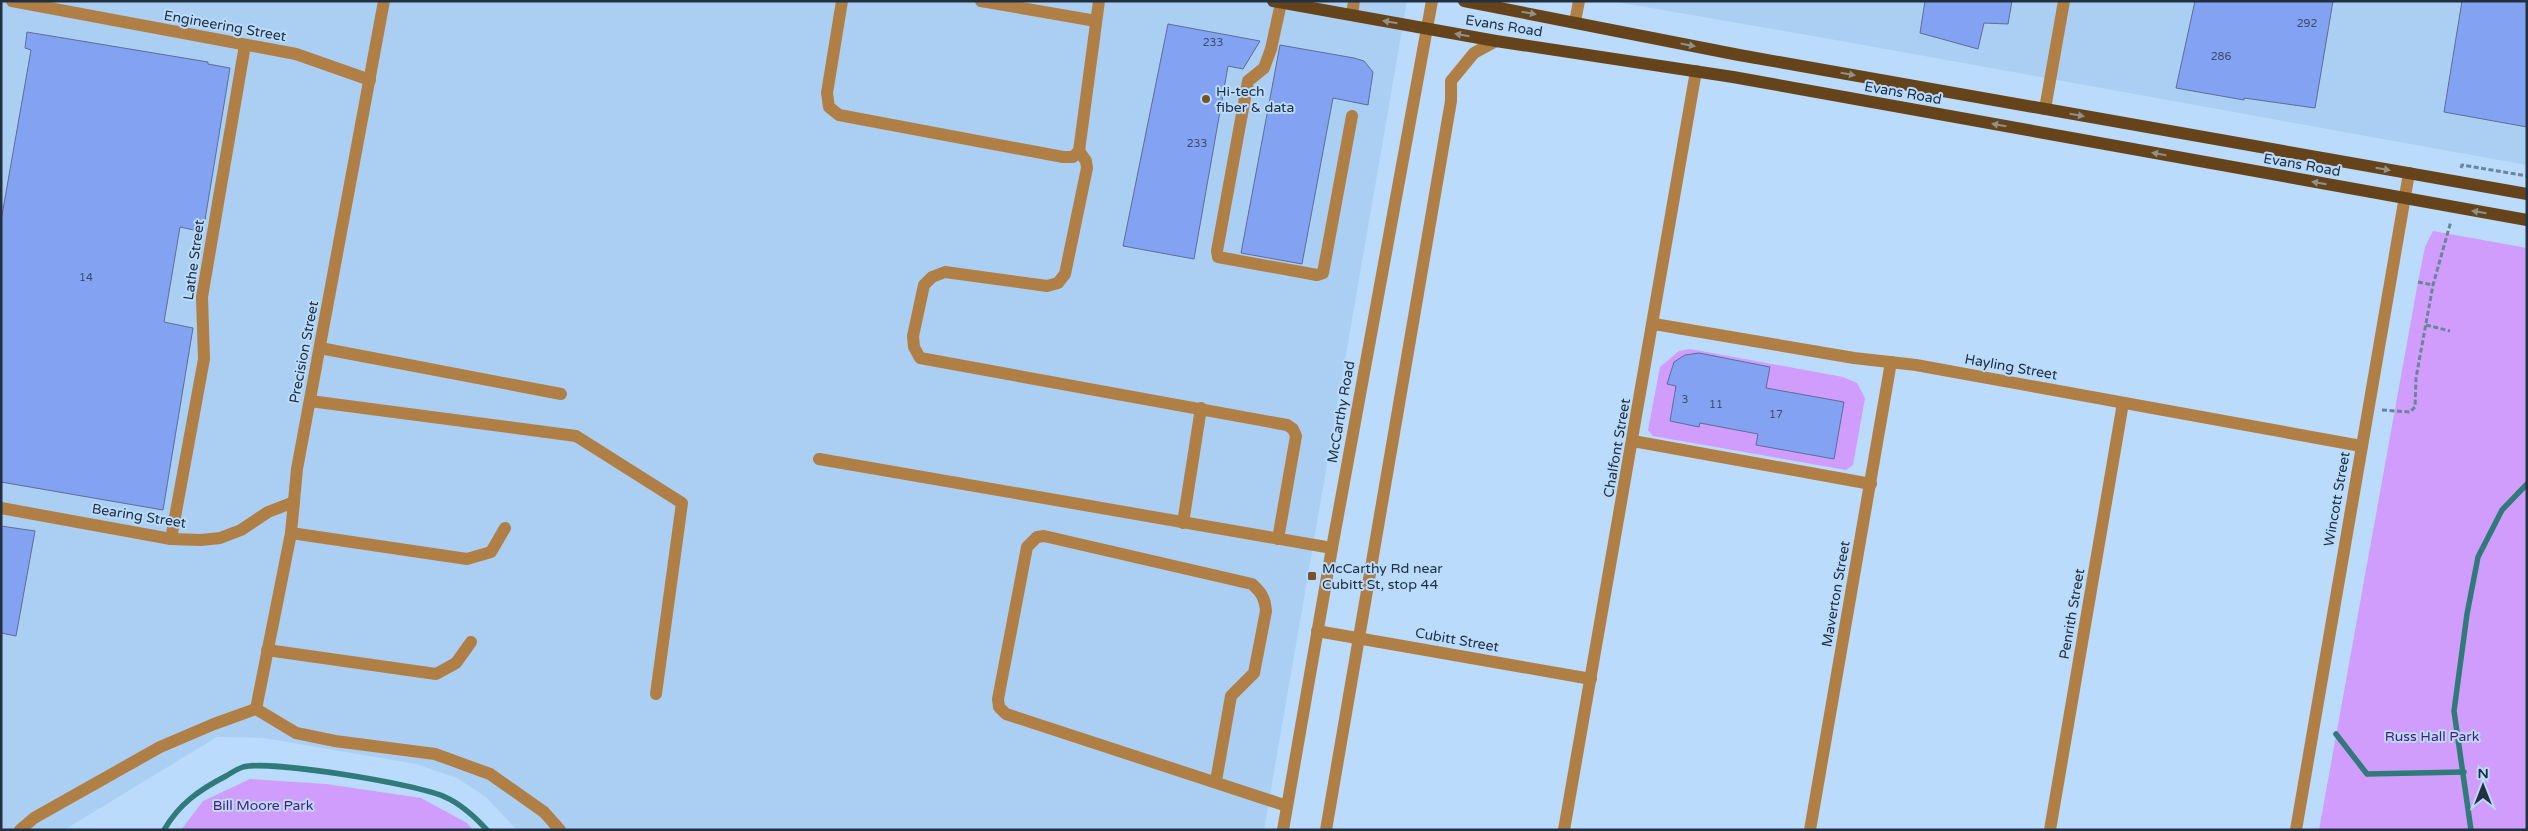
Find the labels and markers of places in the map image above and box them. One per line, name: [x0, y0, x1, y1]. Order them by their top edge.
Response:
place label: Hi-tech fiber & data: [1216, 83, 1294, 116]
marker: Hi-tech fiber & data: [1200, 93, 1212, 105]
place label: McCarthy Rd near Cubitt St, stop 44: [1322, 560, 1443, 593]
marker: McCarthy Rd near Cubitt St, stop 44: [1306, 570, 1318, 582]

